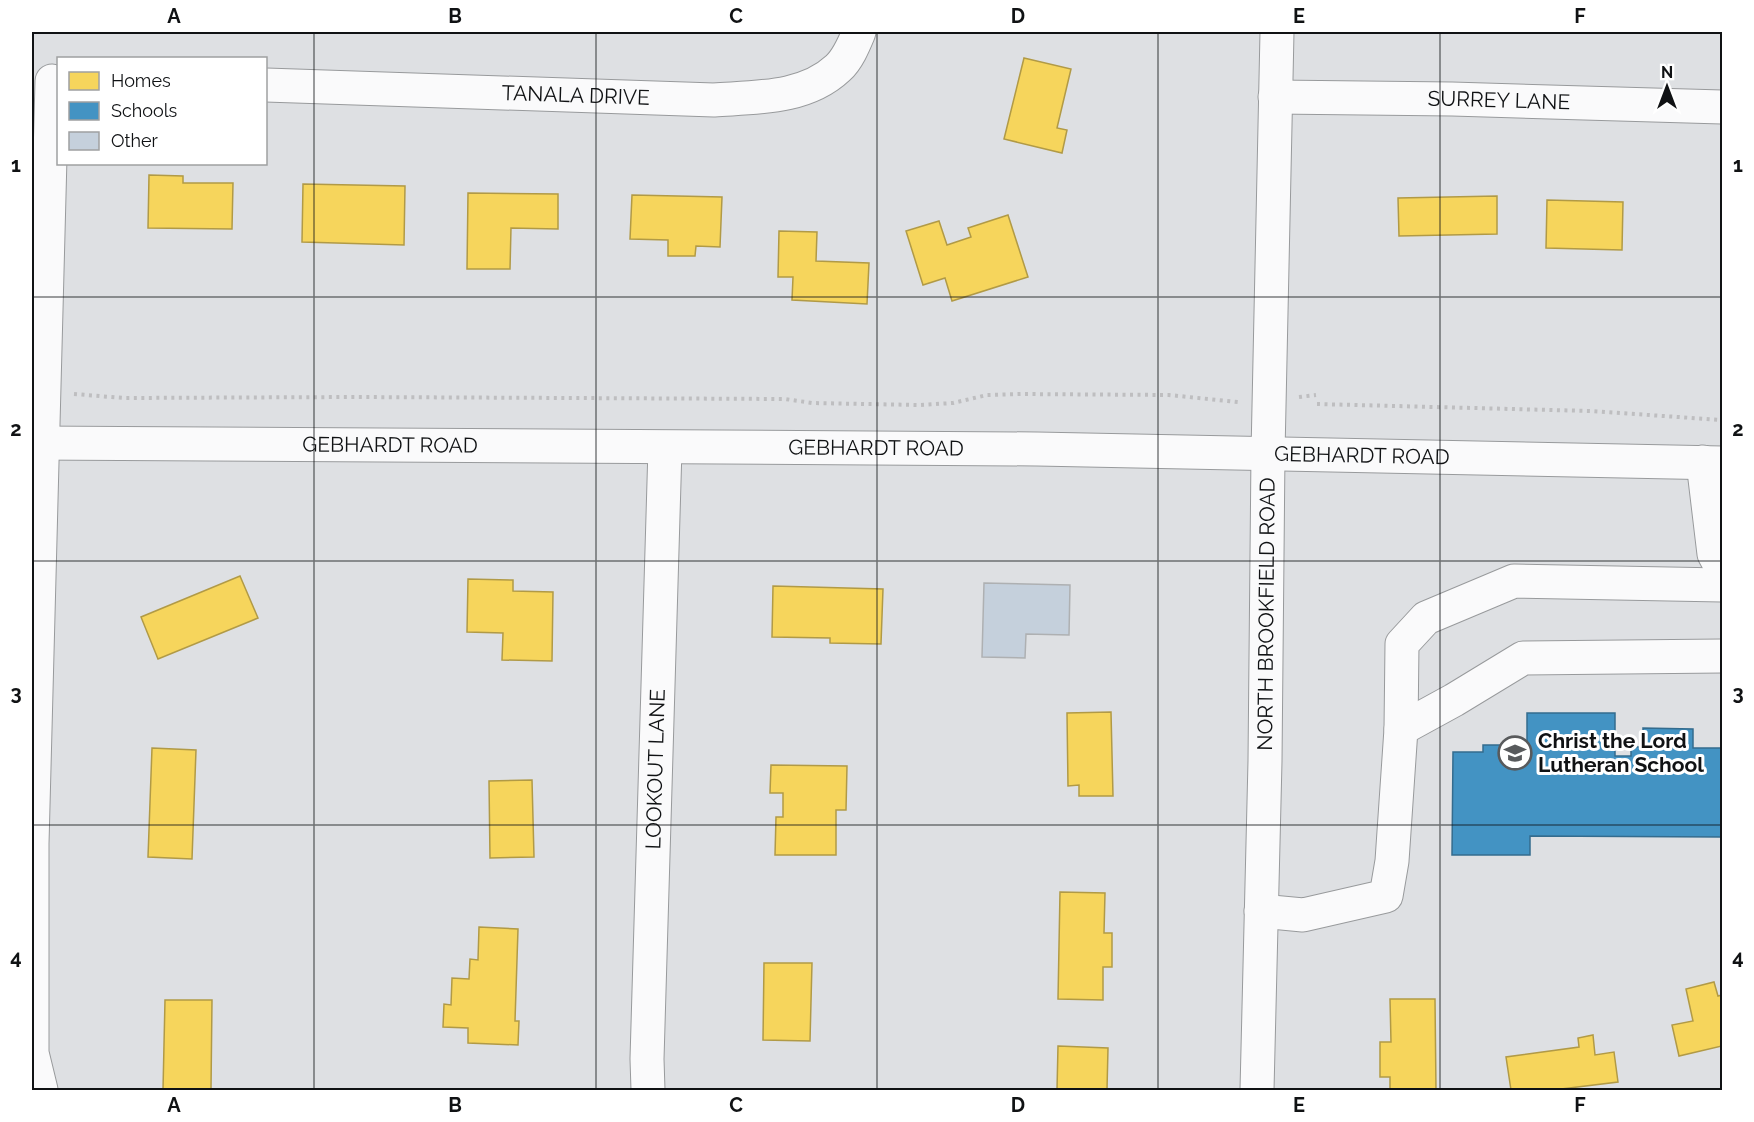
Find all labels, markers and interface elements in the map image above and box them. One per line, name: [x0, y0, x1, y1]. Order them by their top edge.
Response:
text: A: [167, 4, 181, 28]
text: B: [448, 4, 462, 28]
text: C: [729, 4, 743, 28]
text: D: [1011, 4, 1025, 28]
text: E: [1293, 4, 1305, 28]
text: F: [1574, 4, 1586, 28]
legend: [57, 57, 267, 165]
north arrow: [1637, 57, 1697, 117]
text: N: [1661, 63, 1673, 82]
text: Homes: [111, 70, 171, 91]
street label: TANALA DRIVE: [501, 80, 650, 110]
street label: SURREY LANE: [1428, 86, 1571, 114]
text: Schools: [111, 100, 178, 121]
text: Other: [111, 130, 159, 151]
text: 1: [11, 153, 21, 177]
text: 1: [1733, 153, 1743, 177]
text: 2: [10, 417, 22, 441]
text: 2: [1732, 417, 1744, 441]
street label: GEBHARDT ROAD: [302, 432, 478, 458]
street label: GEBHARDT ROAD: [788, 435, 964, 461]
street label: GEBHARDT ROAD: [1274, 441, 1450, 469]
street label: NORTH BROOKFIELD ROAD: [1252, 477, 1280, 751]
text: 3: [10, 681, 22, 705]
text: 3: [1732, 681, 1744, 705]
street label: LOOKOUT LANE: [640, 689, 670, 850]
place label: Christ the Lord Lutheran School: [1538, 728, 1704, 777]
school or university icon: Christ the Lord Lutheran School: [1497, 735, 1533, 771]
text: 4: [10, 945, 22, 969]
text: 4: [1732, 945, 1744, 969]
text: A: [167, 1093, 181, 1117]
text: B: [448, 1093, 462, 1117]
text: C: [729, 1093, 743, 1117]
text: D: [1011, 1093, 1025, 1117]
text: E: [1293, 1093, 1305, 1117]
text: F: [1574, 1093, 1586, 1117]

